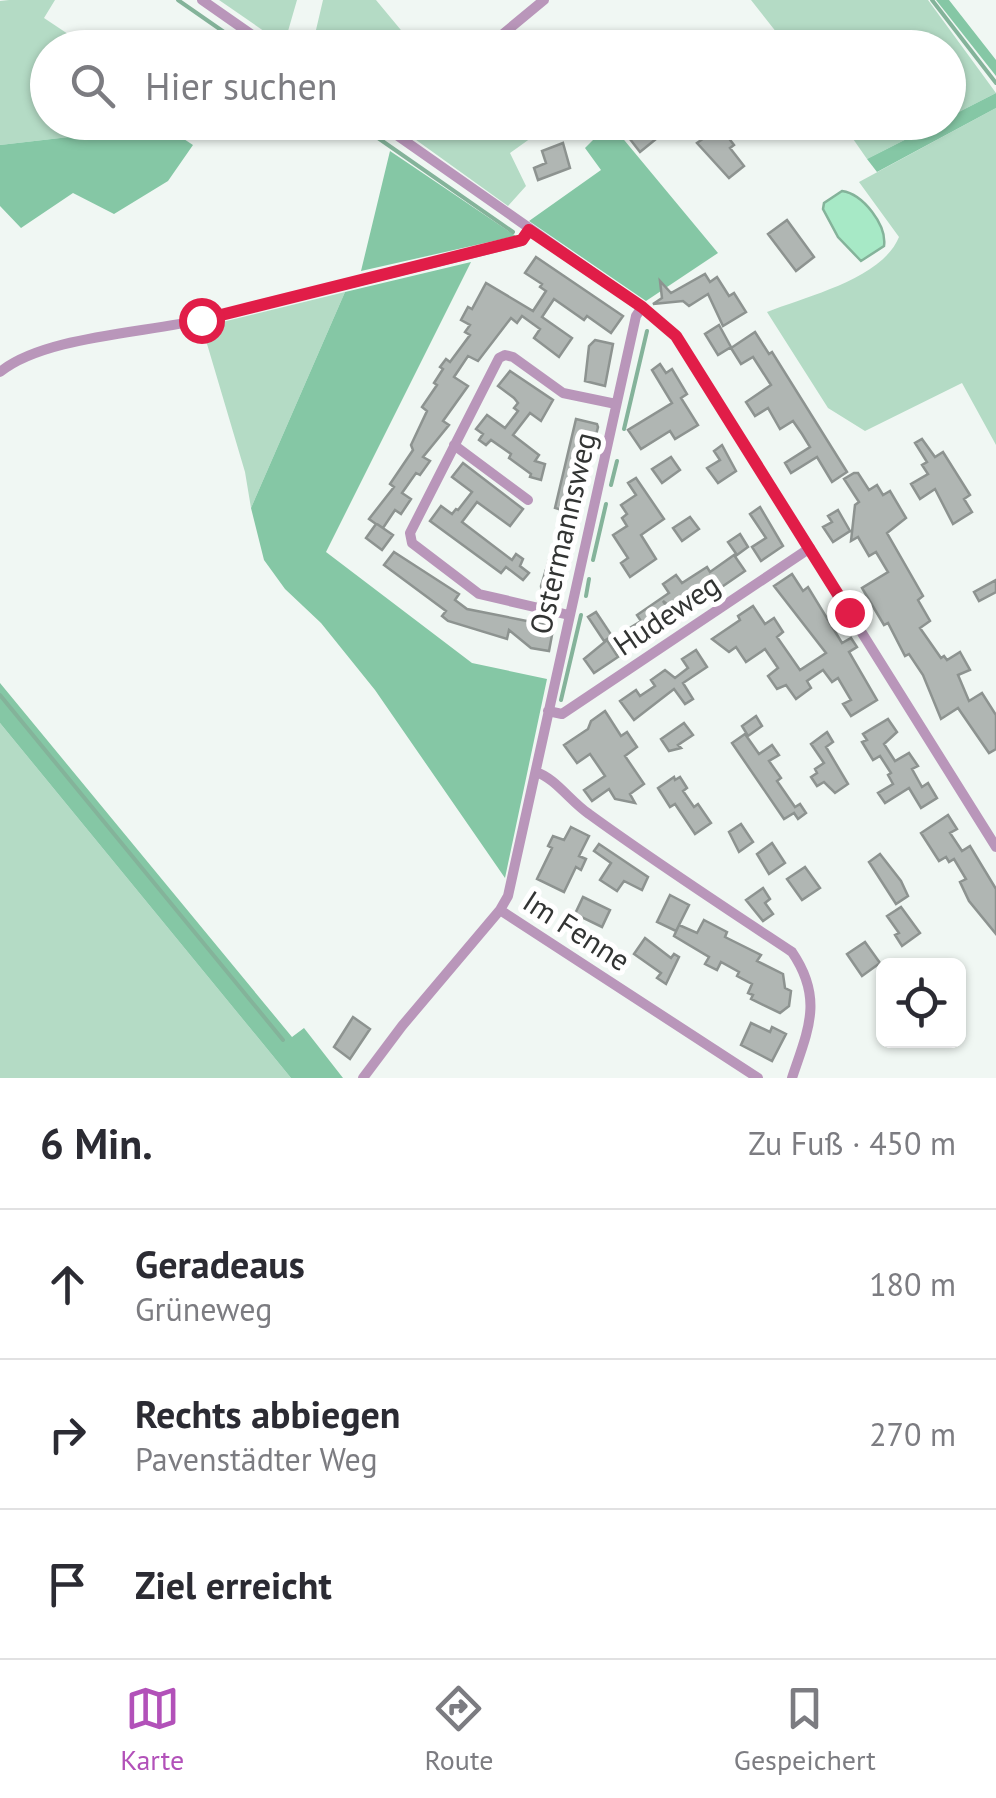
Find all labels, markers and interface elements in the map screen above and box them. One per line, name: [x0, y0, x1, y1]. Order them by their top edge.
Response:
search box: [30, 30, 966, 140]
icon: search: [65, 58, 120, 113]
text: Hier suchen: [145, 61, 338, 110]
route start: [179, 298, 225, 344]
street label: Ostermannsweg: [520, 428, 604, 638]
street label: Hudeweg: [605, 564, 727, 664]
route end: [827, 590, 873, 636]
street label: Im Fenne: [516, 881, 638, 979]
map controls: [876, 958, 966, 1048]
button: locate: [876, 958, 966, 1048]
text: 6 Min.: [40, 1116, 153, 1171]
text: Zu Fuß · 450 m: [748, 1122, 956, 1164]
text: Geradeaus: [135, 1239, 305, 1288]
icon: ahead: [40, 1257, 95, 1312]
text: 180 m: [869, 1263, 956, 1305]
text: Grüneweg: [135, 1288, 272, 1330]
text: Rechts abbiegen: [135, 1389, 401, 1438]
icon: right: [40, 1407, 95, 1462]
text: 270 m: [869, 1413, 956, 1455]
text: Pavenstädter Weg: [135, 1438, 378, 1480]
icon: arrive: [40, 1557, 95, 1612]
text: Ziel erreicht: [135, 1560, 332, 1609]
tab: Karte: [120, 1681, 184, 1778]
tab: Route: [425, 1681, 493, 1778]
tab: Gespeichert: [734, 1681, 876, 1778]

